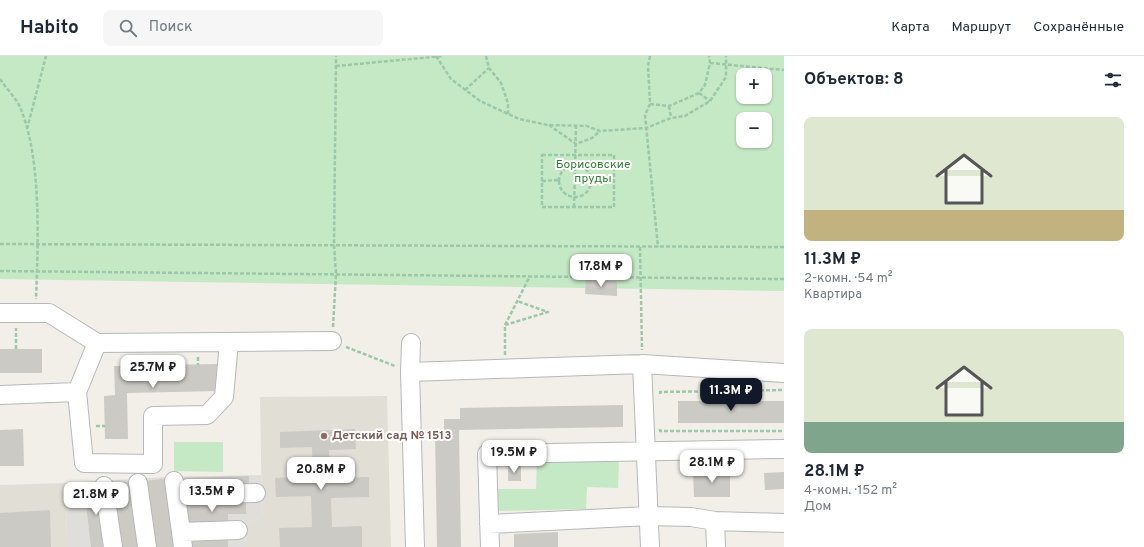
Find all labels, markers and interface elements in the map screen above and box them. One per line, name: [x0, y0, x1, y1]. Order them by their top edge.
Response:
search box: [103, 10, 383, 46]
text: Habito: [20, 16, 79, 40]
icon: search: [117, 17, 139, 39]
text: Поиск: [149, 18, 193, 37]
text: Карта: [891, 19, 930, 36]
text: Маршрут: [952, 19, 1011, 36]
text: Сохранённые: [1033, 19, 1124, 36]
map controls: [736, 68, 772, 148]
button: +: [736, 68, 772, 104]
text: Объектов: 8: [804, 69, 904, 91]
icon: filters: [1102, 69, 1124, 91]
button: −: [736, 112, 772, 148]
icon: home: [928, 143, 1000, 215]
park label: Борисовские пруды: [556, 157, 630, 187]
text: 11.3M ₽: [804, 249, 861, 271]
pin: 17.8M ₽: [564, 254, 638, 288]
text: 17.8M ₽: [579, 259, 623, 275]
text: 2-комн. · 54 m²: [804, 271, 892, 287]
text: Квартира: [804, 287, 862, 303]
pin: 25.7M ₽: [116, 355, 190, 389]
icon: home: [928, 355, 1000, 427]
text: 25.7M ₽: [129, 360, 177, 376]
pin: 11.3M ₽: [694, 378, 768, 412]
text: 11.3M ₽: [709, 383, 753, 399]
place label: Детский сад № 1513: [332, 428, 451, 444]
marker: Детский сад № 1513: [319, 431, 329, 441]
pin: 19.5M ₽: [477, 440, 551, 474]
text: 19.5M ₽: [491, 445, 537, 461]
pin: 28.1M ₽: [675, 450, 749, 484]
text: 28.1M ₽: [689, 455, 735, 471]
pin: 20.8M ₽: [284, 457, 358, 491]
text: 28.1M ₽: [804, 461, 865, 483]
text: 20.8M ₽: [296, 462, 346, 478]
pin: 13.5M ₽: [175, 479, 249, 513]
pin: 21.8M ₽: [59, 482, 133, 516]
text: 4-комн. · 152 m²: [804, 483, 897, 499]
text: 13.5M ₽: [189, 484, 235, 500]
text: 21.8M ₽: [73, 487, 119, 503]
text: Дом: [804, 499, 831, 515]

